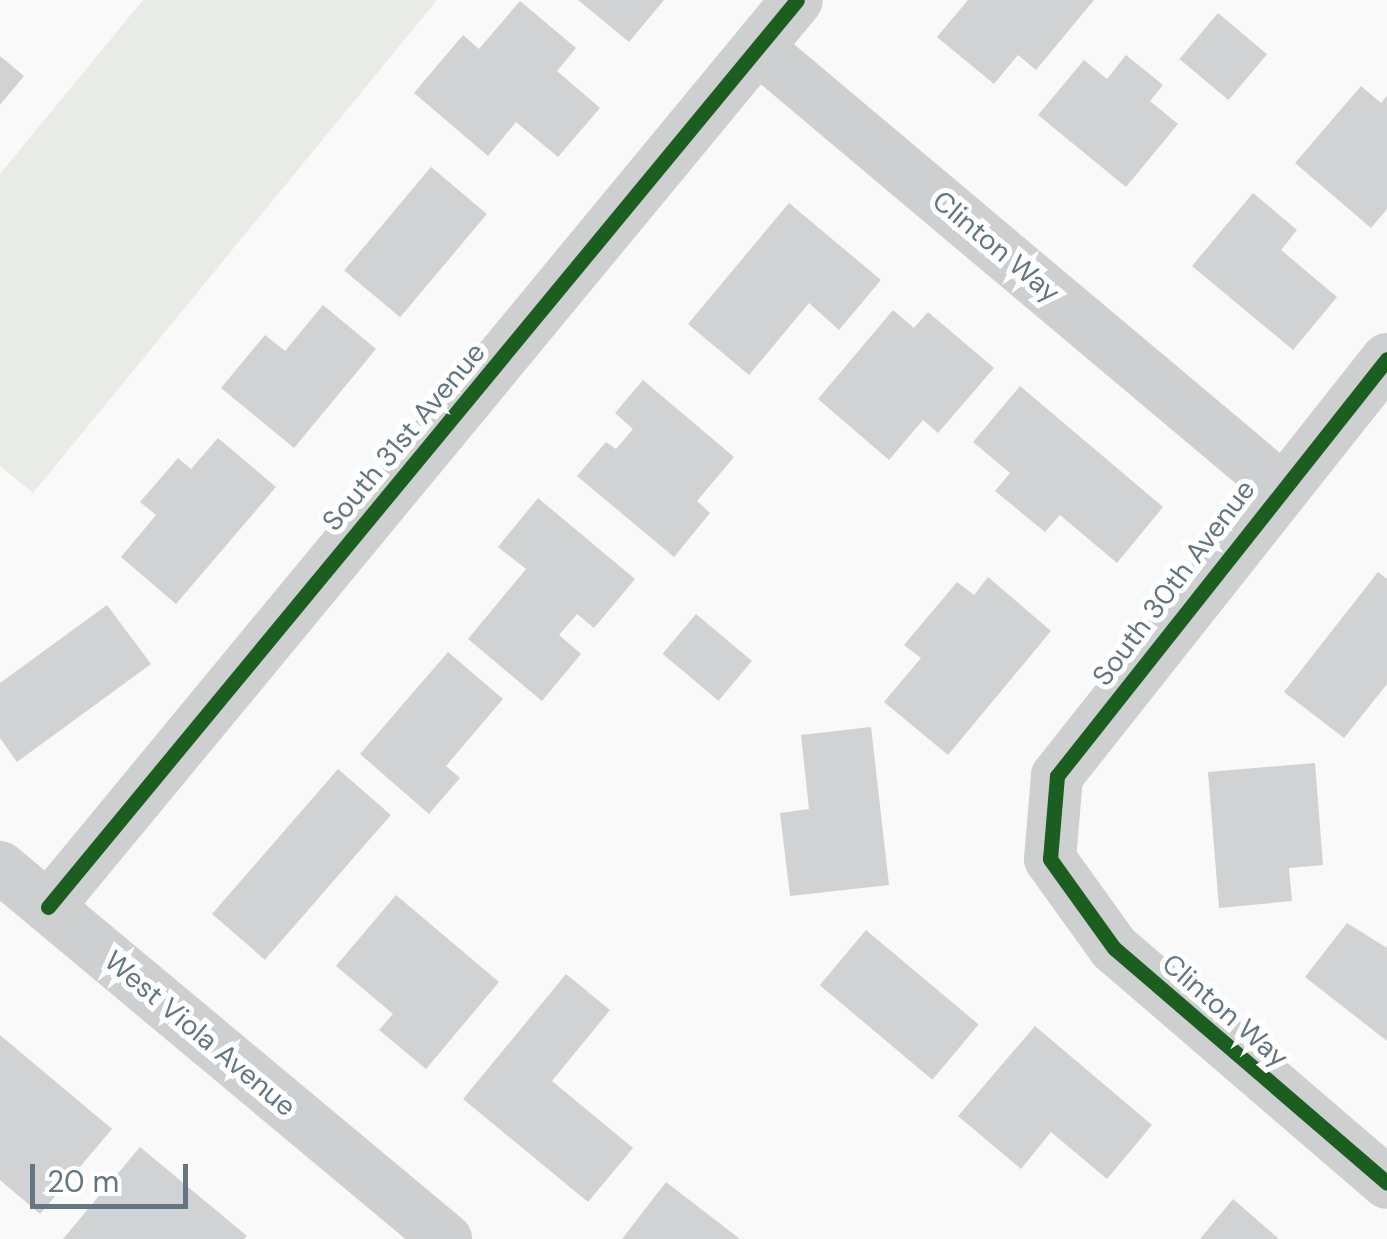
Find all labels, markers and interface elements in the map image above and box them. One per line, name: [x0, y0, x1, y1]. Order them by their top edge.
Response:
street label: Clinton Way: [925, 184, 1067, 310]
street label: South 31st Avenue: [316, 336, 492, 538]
street label: South 30th Avenue: [1086, 474, 1262, 692]
street label: West Viola Avenue: [97, 944, 303, 1124]
street label: Clinton Way: [1155, 947, 1295, 1075]
scale bar: [35, 1144, 192, 1206]
text: 20 m: [47, 1162, 119, 1201]

